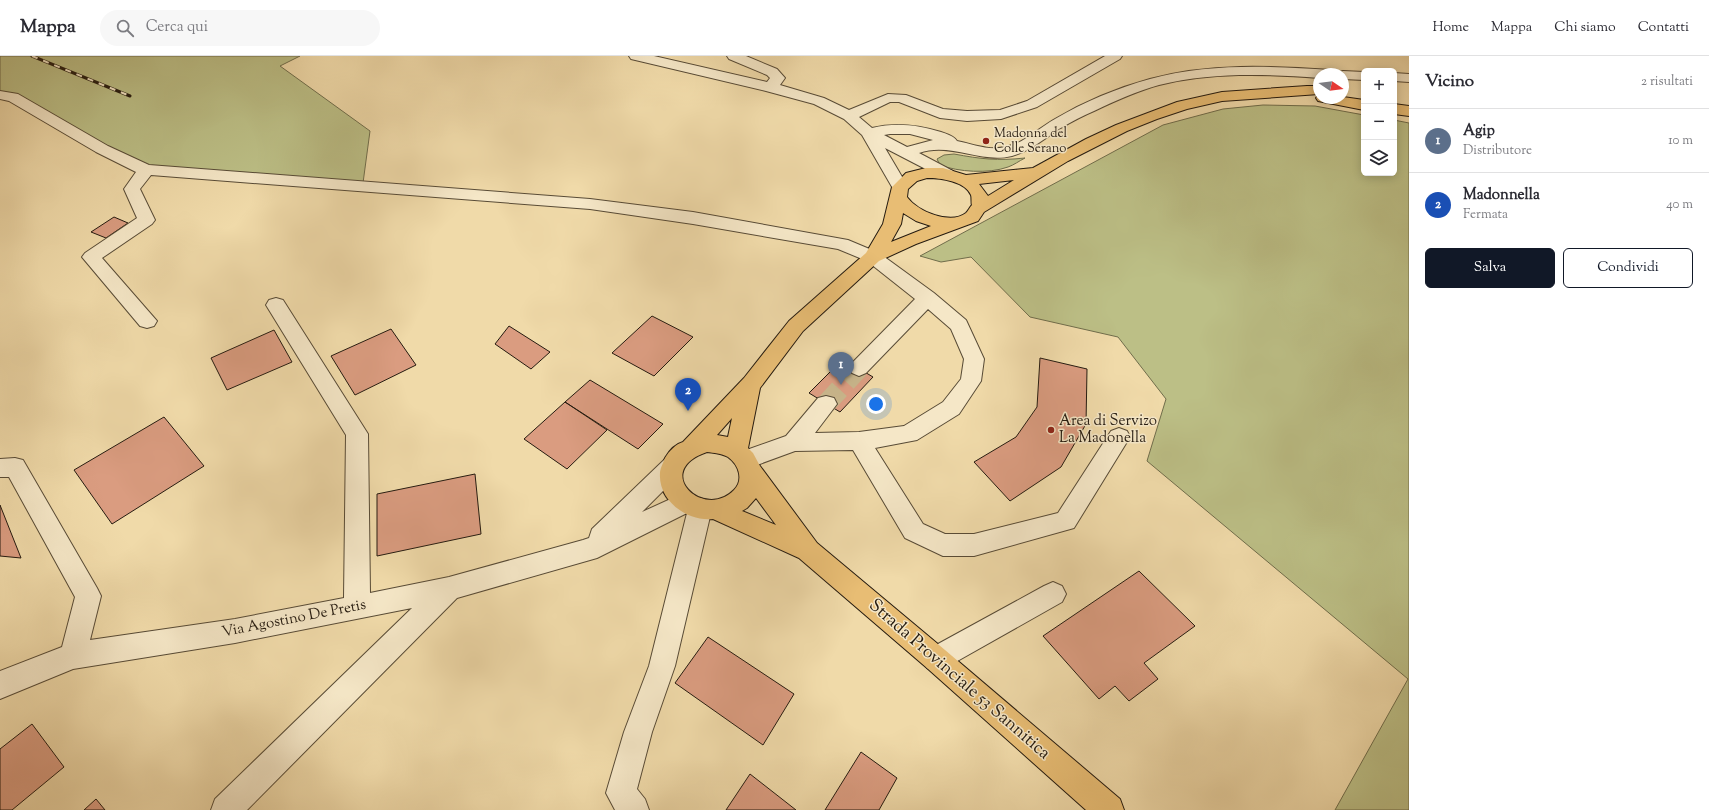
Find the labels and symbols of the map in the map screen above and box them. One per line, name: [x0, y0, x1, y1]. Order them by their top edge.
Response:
north arrow: [1313, 68, 1349, 104]
place label: Madonna del Colle Serano: [994, 125, 1067, 158]
marker: Madonna del Colle Serano: [981, 136, 991, 146]
pin: 1: [828, 352, 854, 385]
pin: 2: [675, 378, 701, 411]
your location: [866, 394, 886, 414]
place label: Area di Servizo La Madonella: [1059, 411, 1157, 449]
marker: Area di Servizo La Madonella: [1046, 425, 1056, 435]
street label: Strada Provinciale 53 Sannitica: [862, 594, 1056, 766]
street label: Via Agostino De Pretis: [220, 595, 368, 643]

